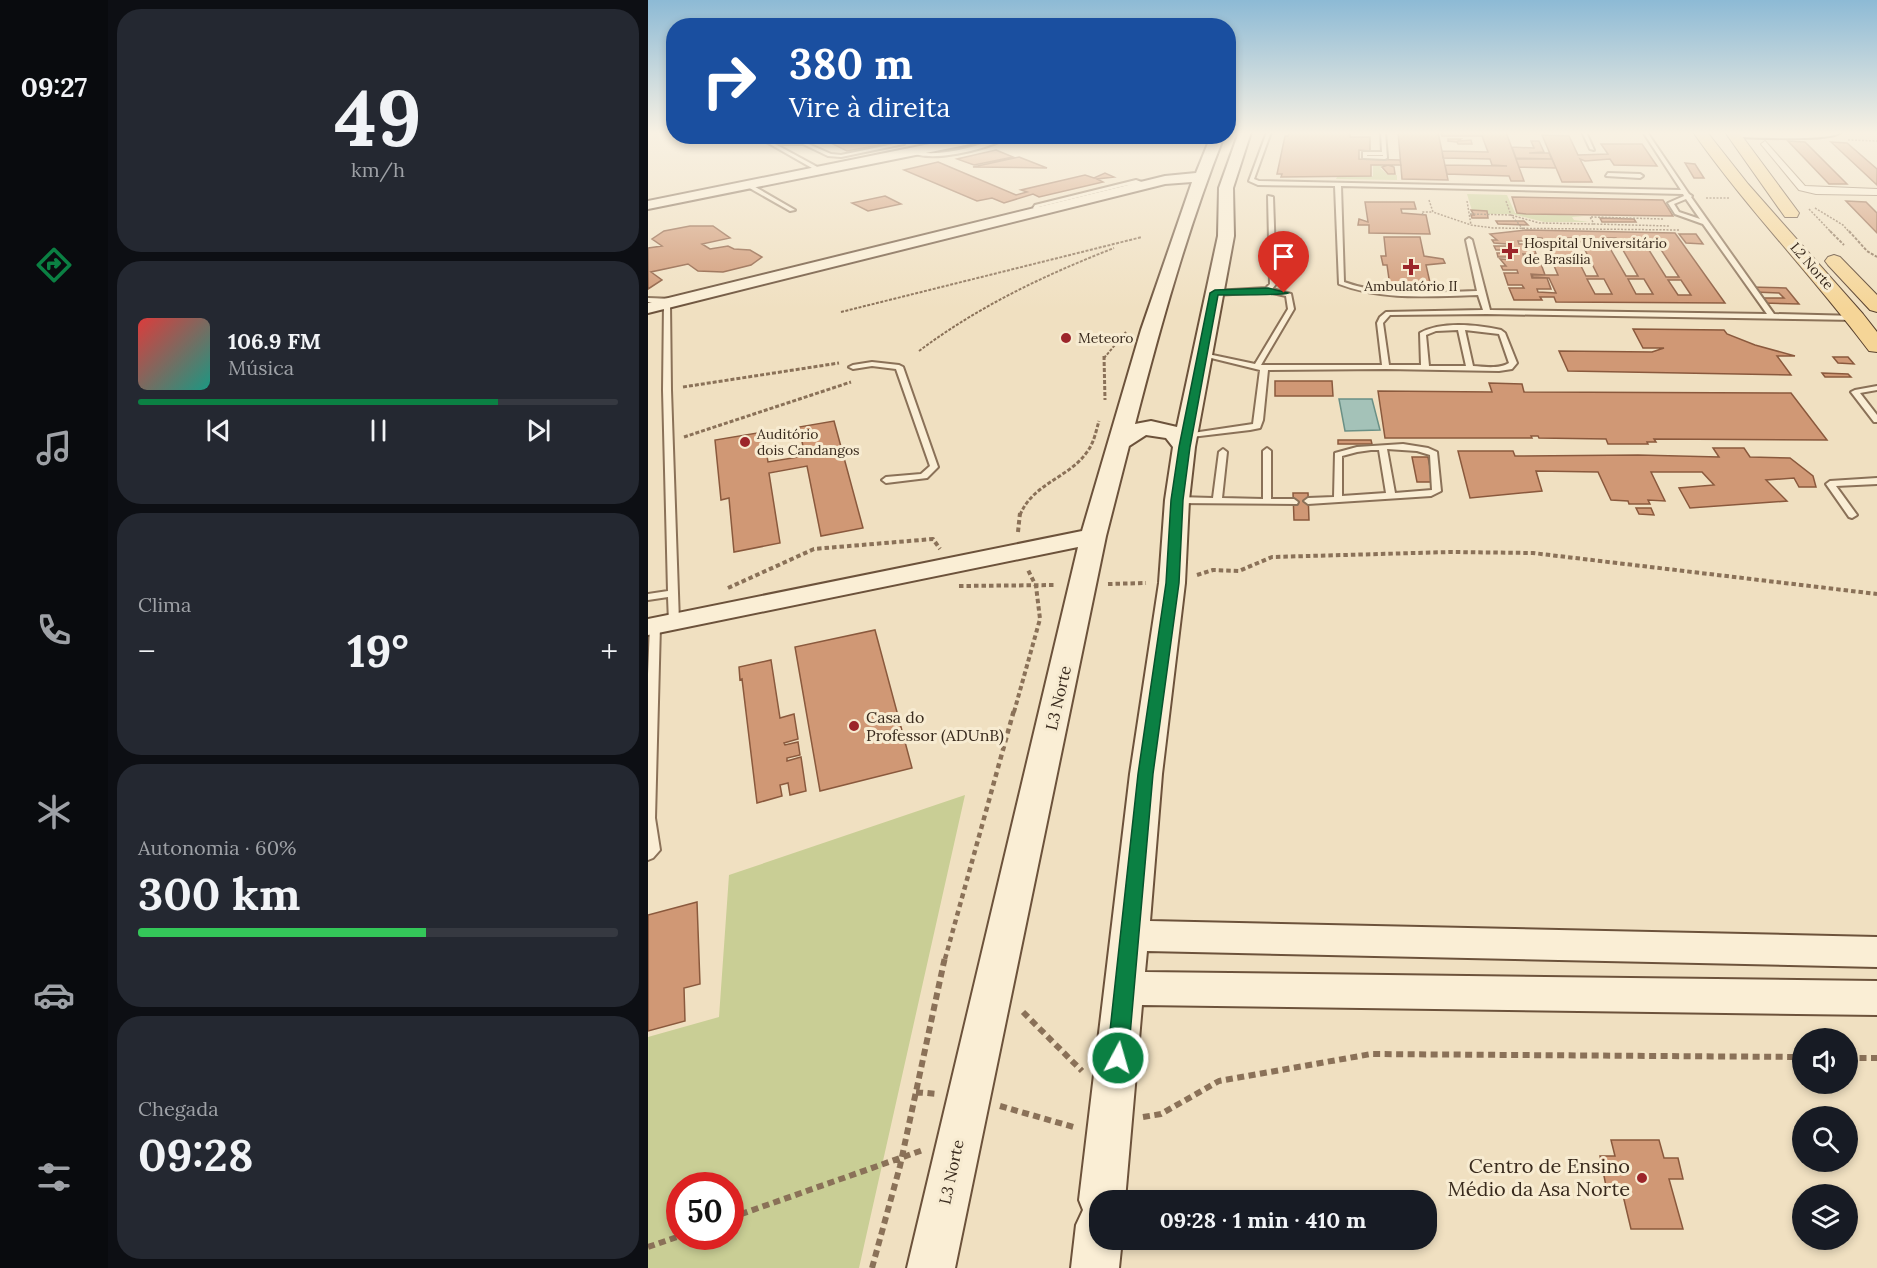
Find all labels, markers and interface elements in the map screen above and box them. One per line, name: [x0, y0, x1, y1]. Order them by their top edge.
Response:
text: 380 m: [789, 37, 913, 91]
icon: right: [690, 42, 768, 120]
text: 49: [334, 68, 422, 167]
text: 09:27: [21, 70, 87, 104]
text: Vire à direita: [789, 90, 950, 124]
text: km/h: [351, 157, 405, 182]
pin: [1258, 231, 1309, 293]
place label: Hospital Universitário de Brasília: [1524, 234, 1667, 268]
street label: L2 Norte: [1786, 239, 1838, 294]
icon: arrive: [1267, 240, 1300, 273]
marker: Hospital Universitário de Brasília: [1501, 242, 1519, 260]
icon: directions: [33, 244, 75, 286]
marker: Ambulatório II: [1402, 258, 1420, 276]
place label: Ambulatório II: [1363, 277, 1458, 295]
text: 106.9 FM: [228, 327, 321, 355]
place label: Meteoro: [1078, 329, 1134, 347]
marker: Meteoro: [1059, 331, 1073, 345]
text: Música: [228, 355, 294, 380]
icon: previous: [202, 414, 235, 447]
icon: pause: [362, 414, 395, 447]
icon: next: [522, 414, 555, 447]
place label: Auditório dois Candangos: [756, 425, 860, 459]
icon: music: [33, 427, 75, 469]
marker: Auditório dois Candangos: [738, 435, 752, 449]
text: Clima: [138, 592, 191, 617]
icon: phone: [33, 609, 75, 651]
text: 19°: [347, 622, 409, 679]
text: −: [138, 630, 156, 672]
text: +: [600, 630, 618, 672]
street label: L3 Norte: [1041, 663, 1075, 732]
place label: Casa do Professor (ADUnB): [866, 707, 1004, 746]
marker: Casa do Professor (ADUnB): [847, 719, 861, 733]
icon: climate: [33, 791, 75, 833]
text: Autonomia · 60%: [138, 835, 296, 860]
text: 300 km: [138, 865, 300, 922]
icon: car: [33, 974, 75, 1016]
position arrow: [1086, 1026, 1150, 1090]
map controls: [1792, 1028, 1858, 1250]
button: sound: [1792, 1028, 1858, 1094]
text: Chegada: [138, 1096, 218, 1121]
button: search: [1792, 1106, 1858, 1172]
text: 09:28: [138, 1126, 254, 1183]
street label: L3 Norte: [934, 1137, 968, 1206]
place label: Centro de Ensino Médio da Asa Norte: [1447, 1153, 1630, 1201]
icon: filters: [33, 1156, 75, 1198]
marker: Centro de Ensino Médio da Asa Norte: [1635, 1171, 1649, 1185]
speed limit sign: 50: [666, 1172, 744, 1250]
button: layers: [1792, 1184, 1858, 1250]
text: 09:28 · 1 min · 410 m: [1160, 1206, 1366, 1234]

